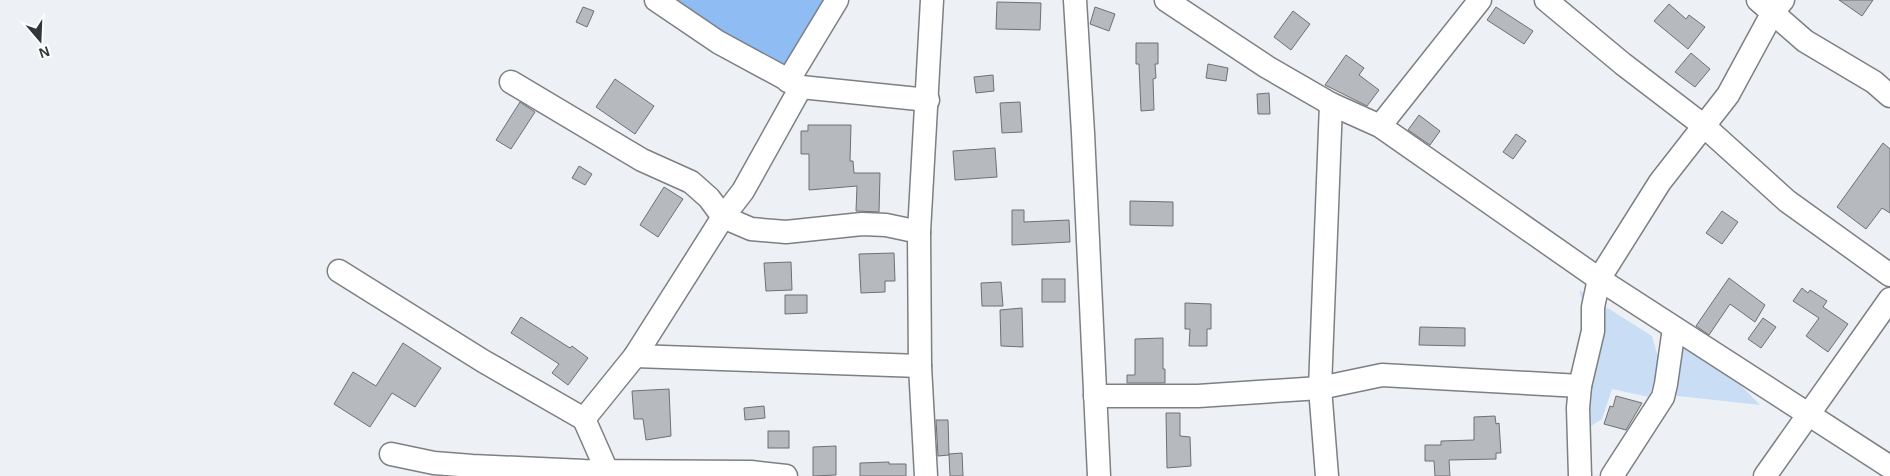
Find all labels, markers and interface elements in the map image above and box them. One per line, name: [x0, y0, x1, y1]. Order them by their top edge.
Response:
north arrow: [15, 15, 65, 65]
text: N: [37, 43, 52, 62]

